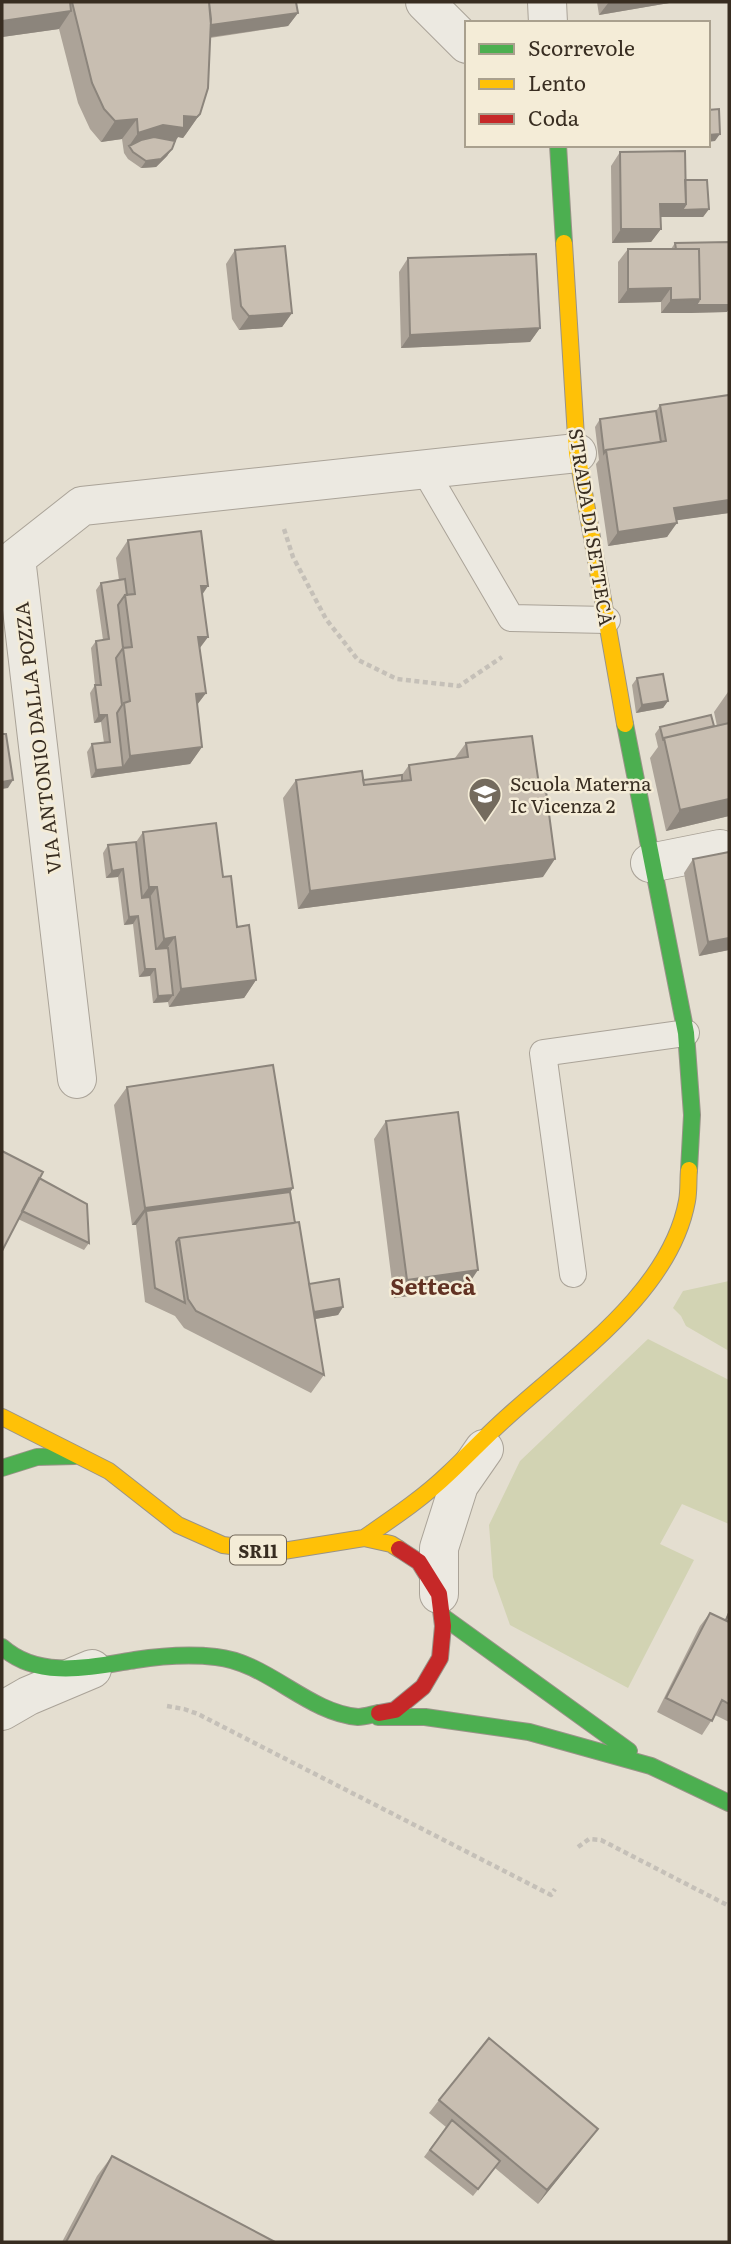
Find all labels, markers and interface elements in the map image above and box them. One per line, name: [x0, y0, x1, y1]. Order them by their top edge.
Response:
legend: [465, 21, 710, 147]
text: Scorrevole: [528, 31, 635, 62]
text: Lento: [528, 66, 586, 97]
text: Coda: [528, 101, 580, 132]
street label: STRADA DI SETTECÀ: [563, 426, 621, 628]
street label: VIA ANTONIO DALLA POZZA: [6, 600, 68, 875]
place label: Scuola Materna Ic Vicenza 2: [510, 769, 652, 819]
school or university icon: Scuola Materna Ic Vicenza 2: [466, 775, 504, 824]
district label: Settecà: [390, 1268, 476, 1302]
road number: SR11: [230, 1535, 286, 1564]

